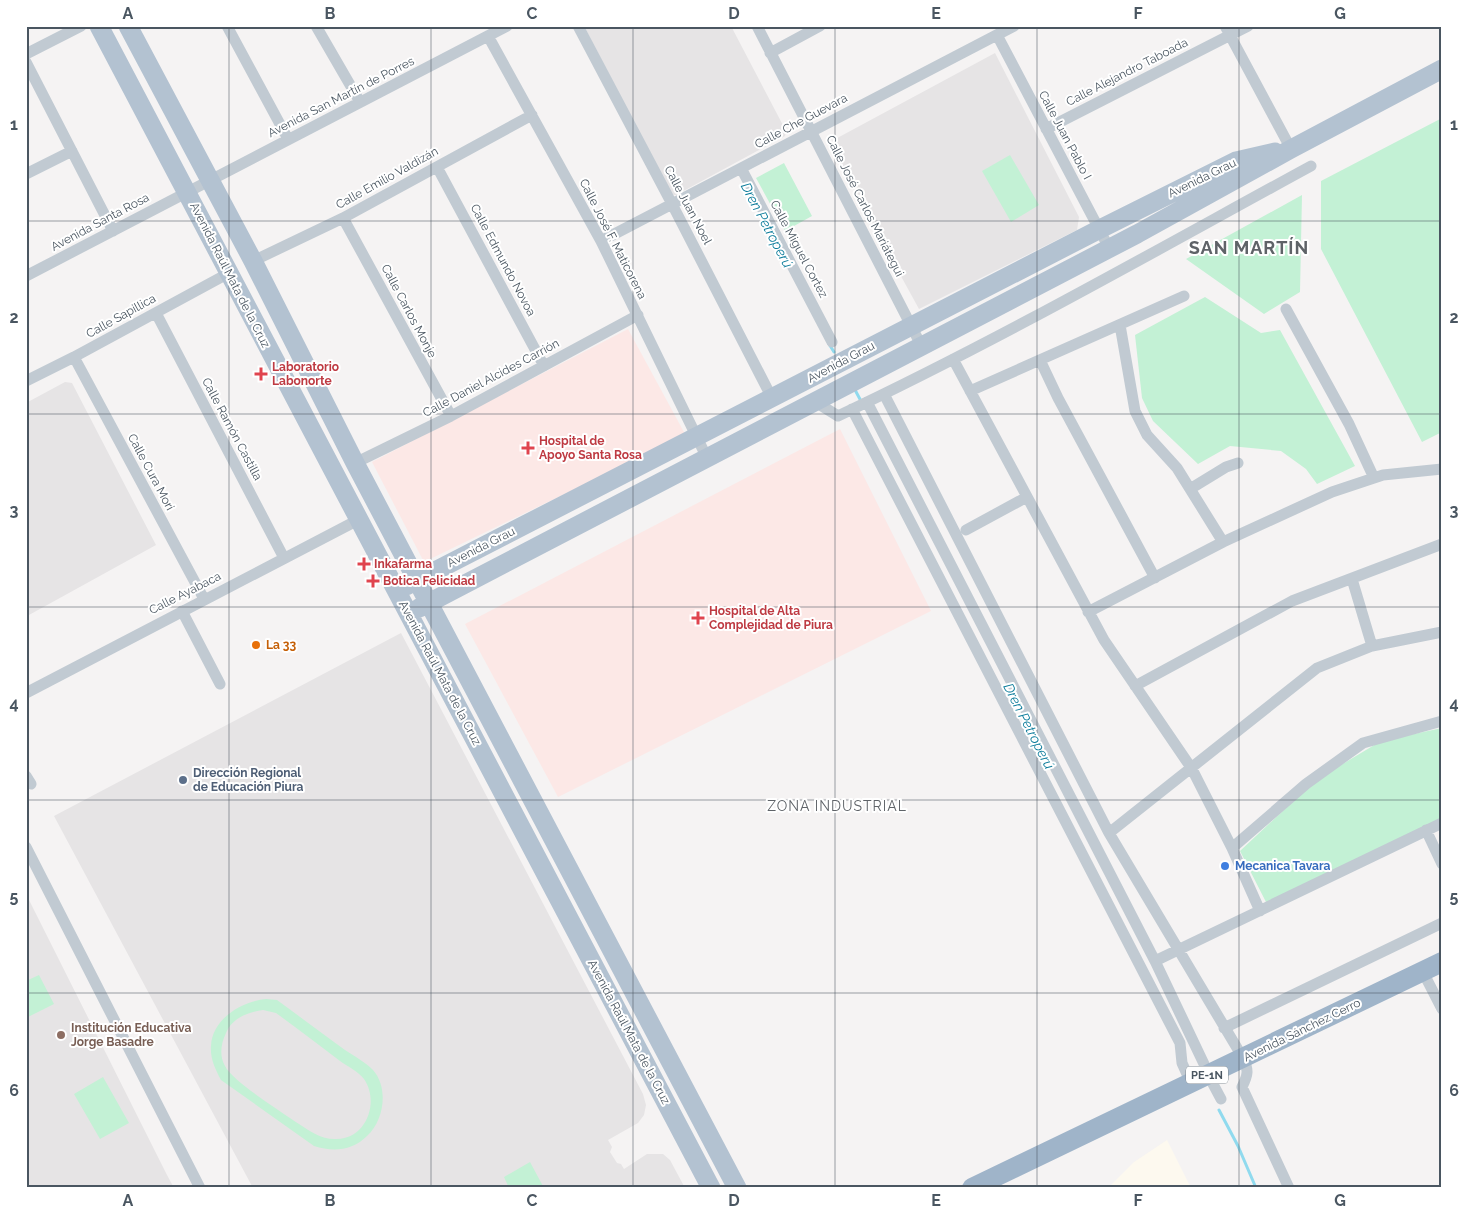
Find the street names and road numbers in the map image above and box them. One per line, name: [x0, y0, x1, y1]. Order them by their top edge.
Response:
street label: Calle Alejandro Taboada: [1064, 35, 1190, 109]
street label: Avenida San Martín de Porres: [265, 54, 417, 140]
street label: Calle Juan Pablo I: [1036, 88, 1094, 182]
street label: Calle Che Guevara: [752, 91, 850, 151]
street label: Calle José Carlos Mariátegui: [823, 133, 907, 279]
street label: Calle Emilio Valdizán: [333, 144, 441, 212]
street label: Avenida Grau: [1166, 155, 1238, 201]
street label: Calle Juan Noel: [661, 163, 715, 247]
street label: Calle José F. Maticorena: [577, 177, 649, 301]
street label: Avenida Santa Rosa: [49, 190, 151, 254]
street label: Calle Miguel Cortez: [767, 198, 831, 300]
street label: Avenida Raúl Mata de la Cruz: [187, 200, 273, 350]
street label: Calle Edmundo Novoa: [468, 202, 538, 318]
street label: Calle Carlos Monje: [378, 262, 440, 360]
street label: Calle Sapillica: [84, 291, 158, 341]
street label: Calle Daniel Alcides Carrión: [420, 336, 562, 420]
street label: Avenida Grau: [805, 338, 877, 386]
street label: Calle Ramón Castilla: [199, 375, 265, 483]
street label: Calle Cura Mori: [125, 431, 177, 513]
street label: Avenida Grau: [445, 524, 517, 570]
street label: Calle Ayabaca: [147, 569, 223, 617]
street label: Avenida Raúl Mata de la Cruz: [396, 598, 484, 748]
street label: Avenida Raúl Mata de la Cruz: [585, 957, 673, 1107]
street label: Avenida Sánchez Cerro: [1241, 996, 1363, 1064]
road number: PE-1N: [1186, 1066, 1228, 1084]

